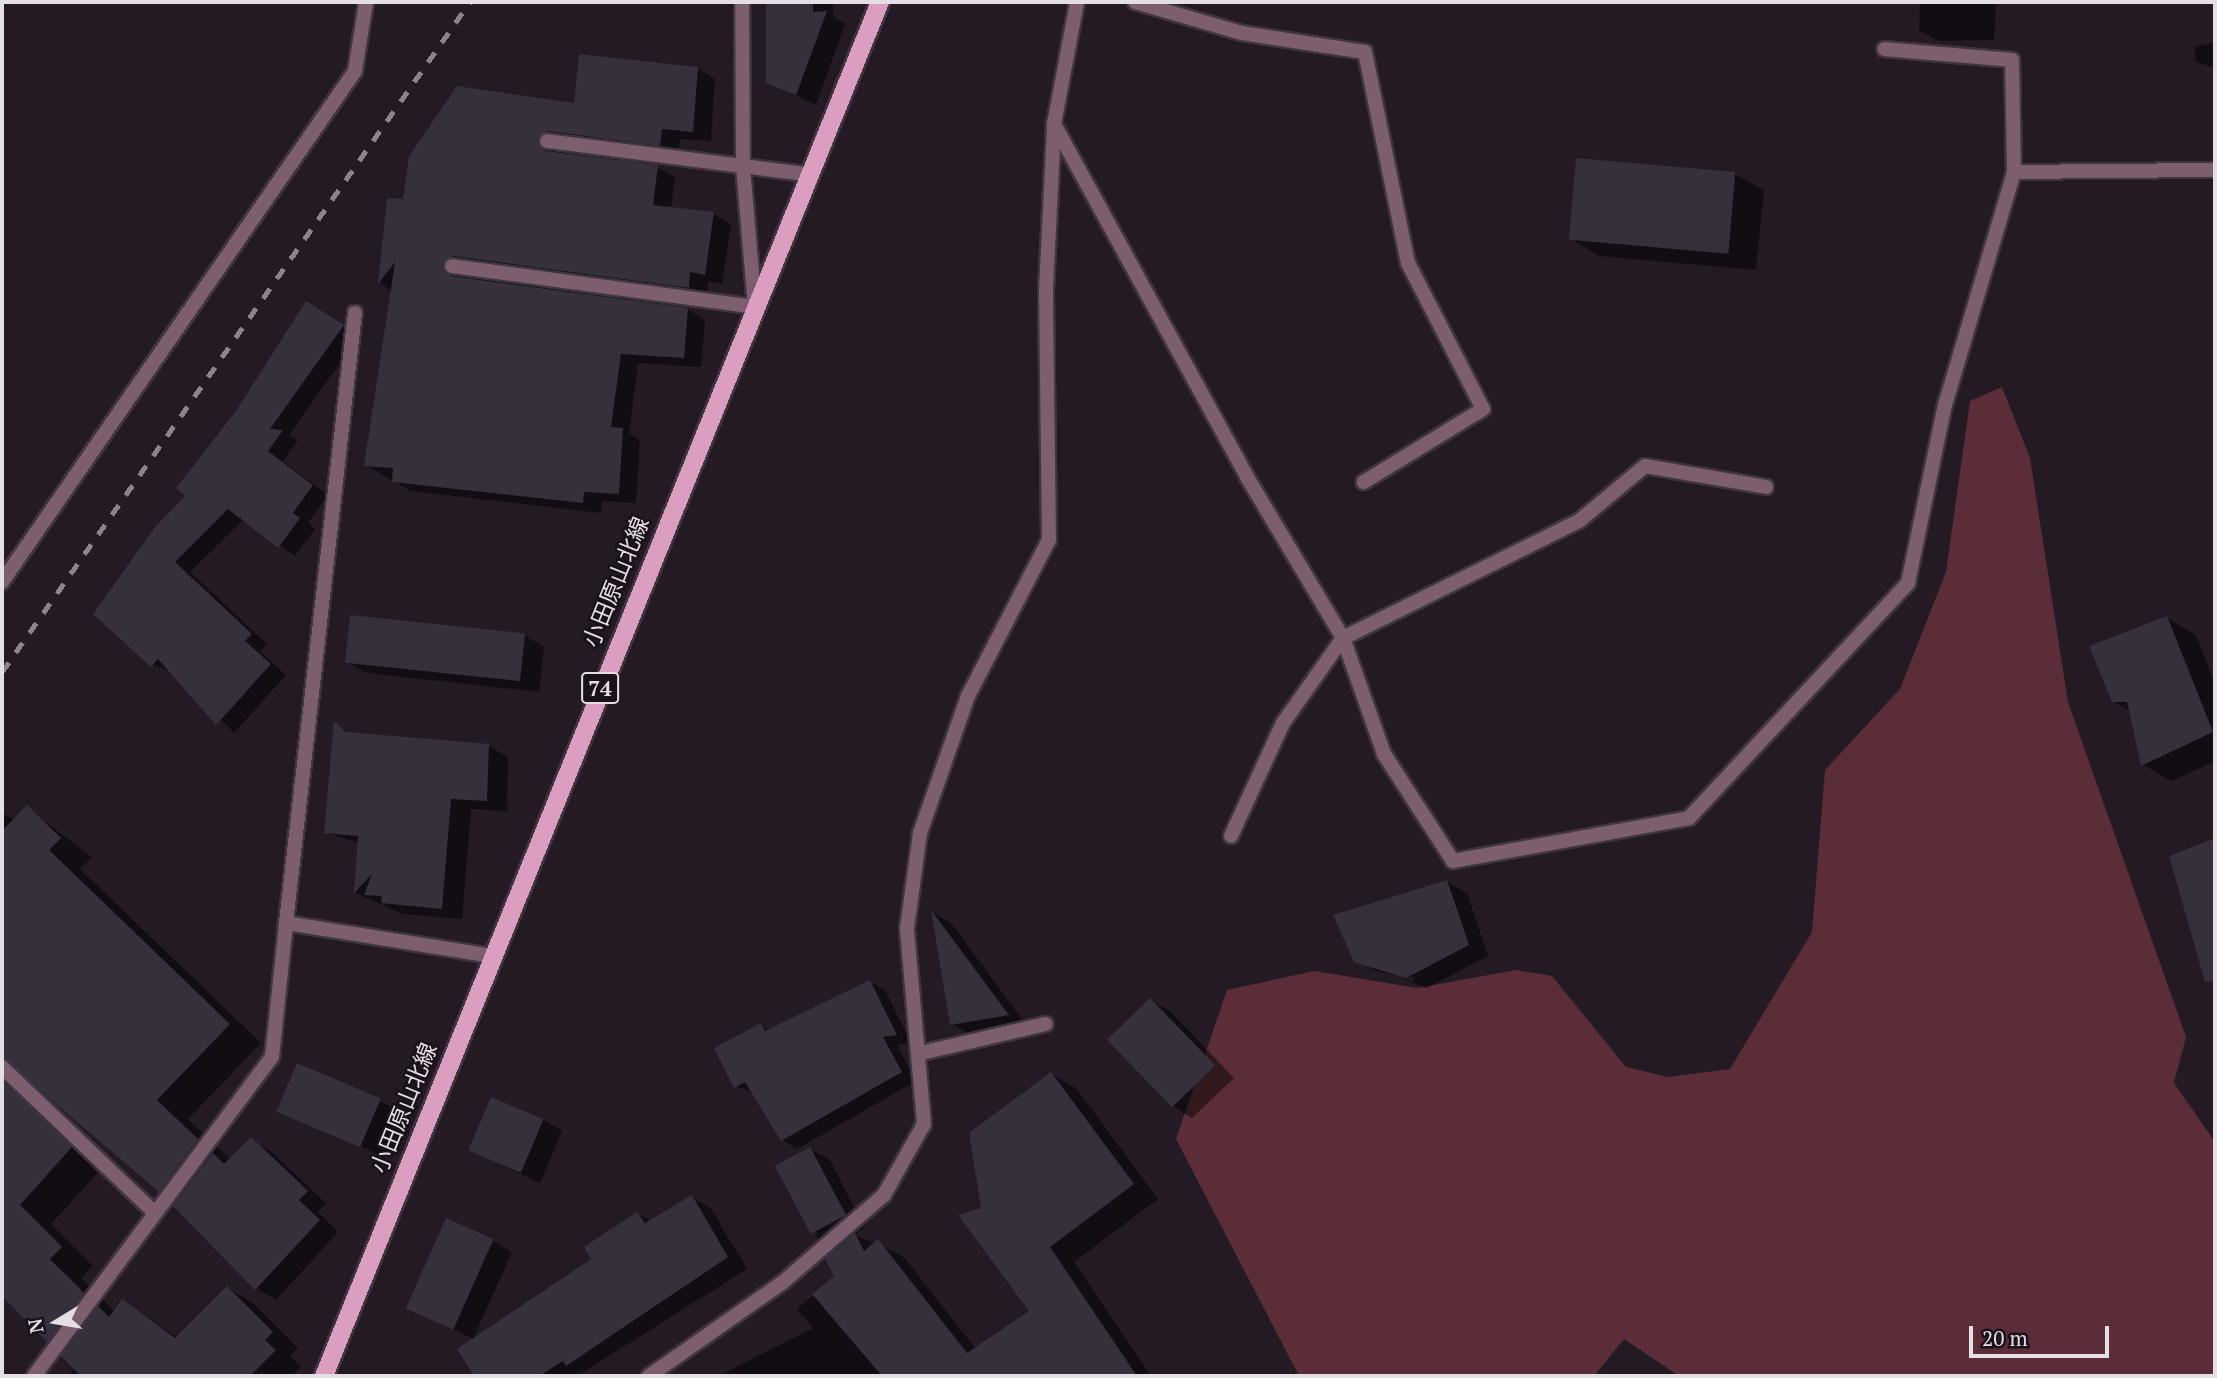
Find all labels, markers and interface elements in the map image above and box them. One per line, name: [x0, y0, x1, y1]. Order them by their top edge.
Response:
street label: 小田原山北線: [577, 513, 655, 651]
road number: 74: [581, 670, 619, 706]
street label: 小田原山北線: [365, 1039, 443, 1177]
north arrow: [21, 1287, 91, 1357]
scale bar: [1972, 1312, 2112, 1356]
text: N: [21, 1317, 49, 1336]
text: 20 m: [1982, 1324, 2028, 1352]

